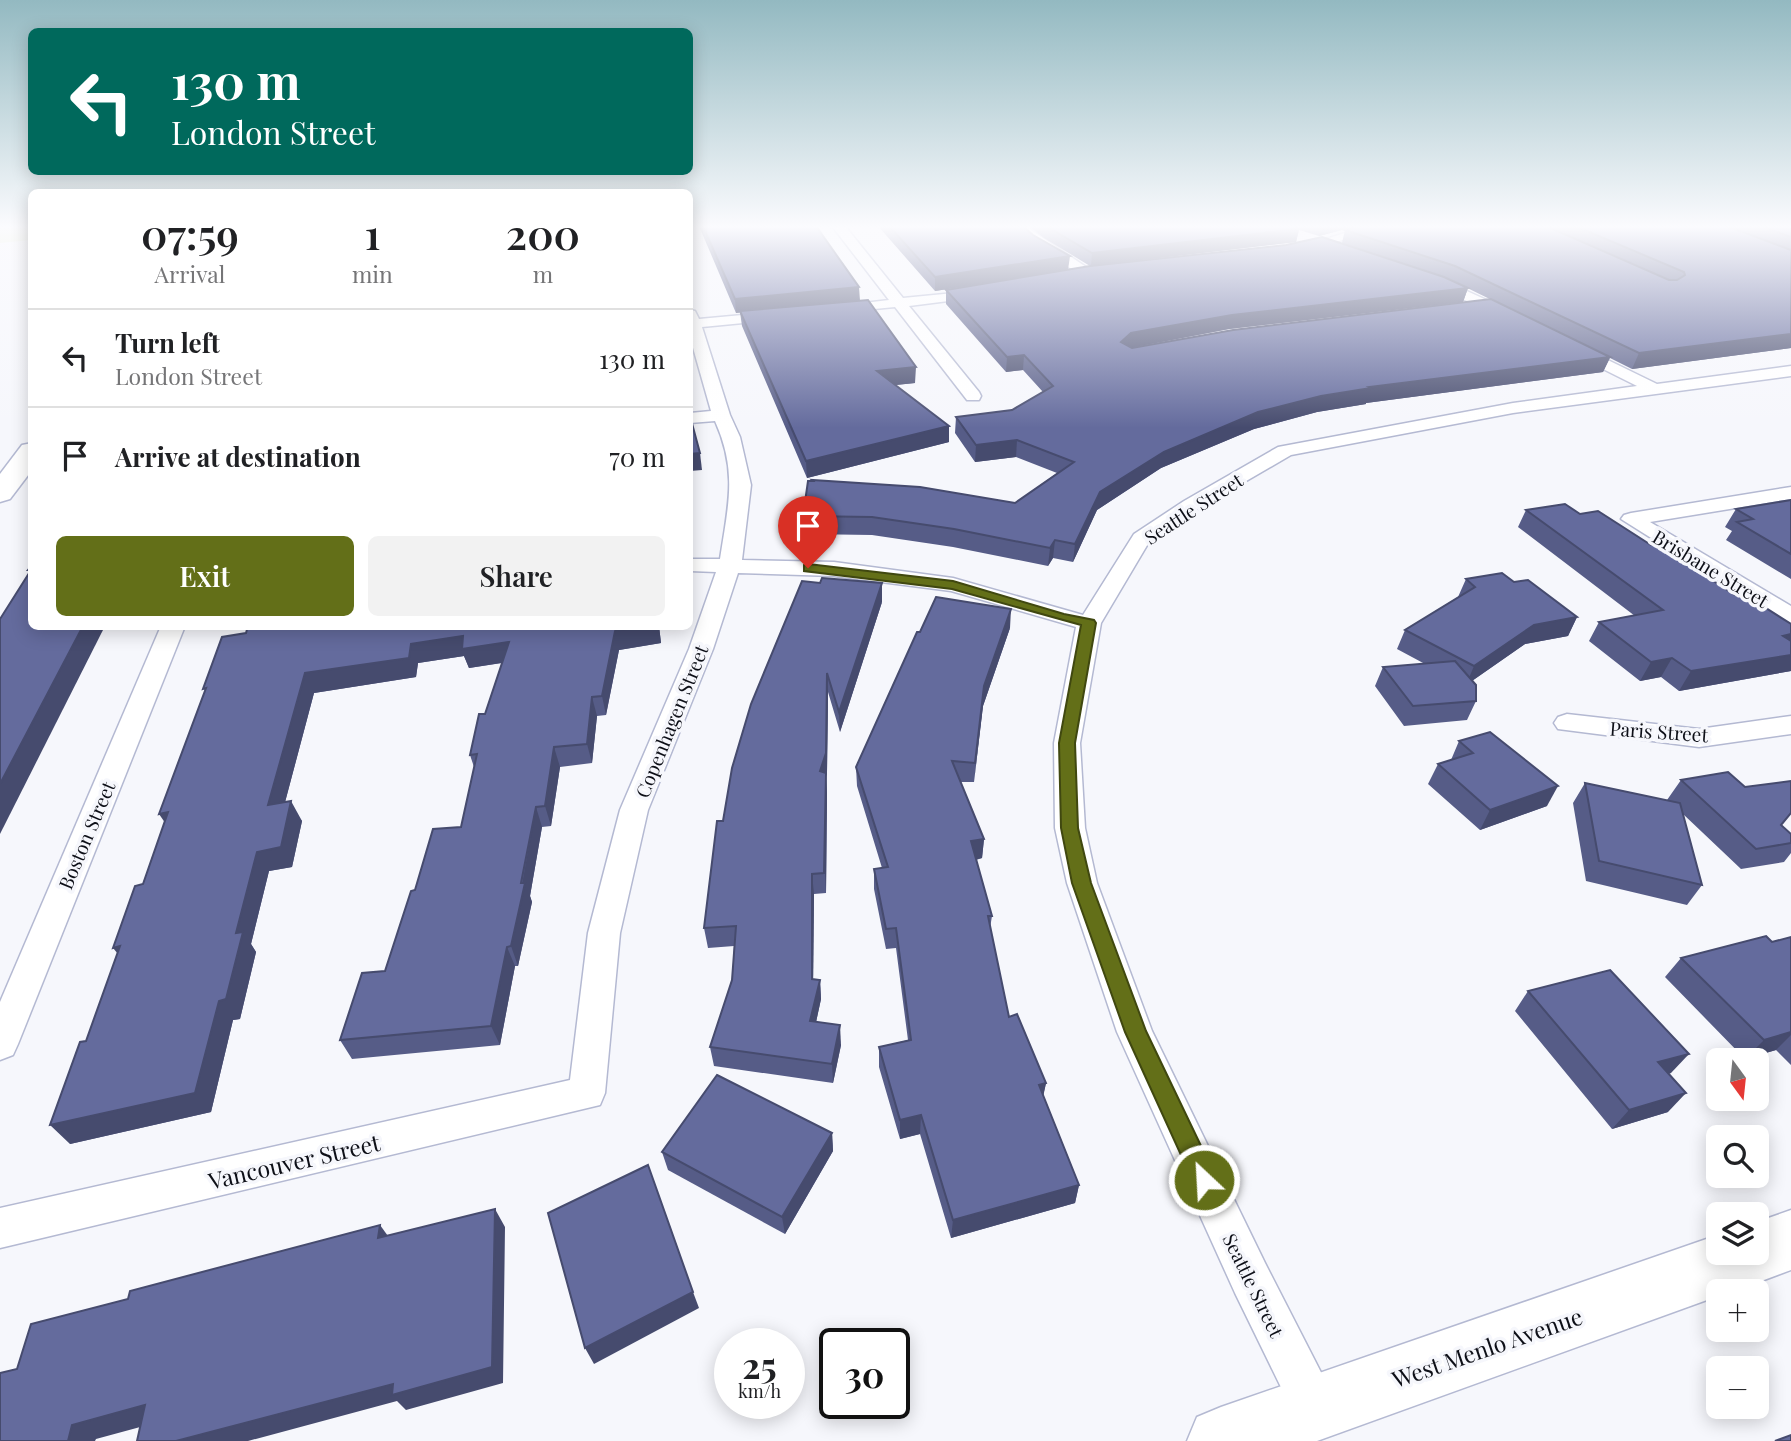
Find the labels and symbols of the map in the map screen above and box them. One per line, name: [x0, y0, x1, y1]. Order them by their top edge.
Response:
street label: Seattle Street: [1139, 466, 1248, 550]
pin: [778, 496, 838, 568]
street label: Brisbane Street: [1648, 523, 1774, 613]
street label: Copenhagen Street: [628, 640, 714, 801]
street label: Paris Street: [1609, 715, 1709, 747]
street label: Boston Street: [52, 777, 121, 893]
north arrow: [1706, 1048, 1769, 1111]
street label: Vancouver Street: [204, 1126, 384, 1196]
position arrow: [1167, 1143, 1241, 1217]
street label: Seattle Street: [1218, 1229, 1290, 1342]
street label: West Menlo Avenue: [1387, 1300, 1586, 1394]
speed limit sign: 30: [819, 1328, 910, 1419]

